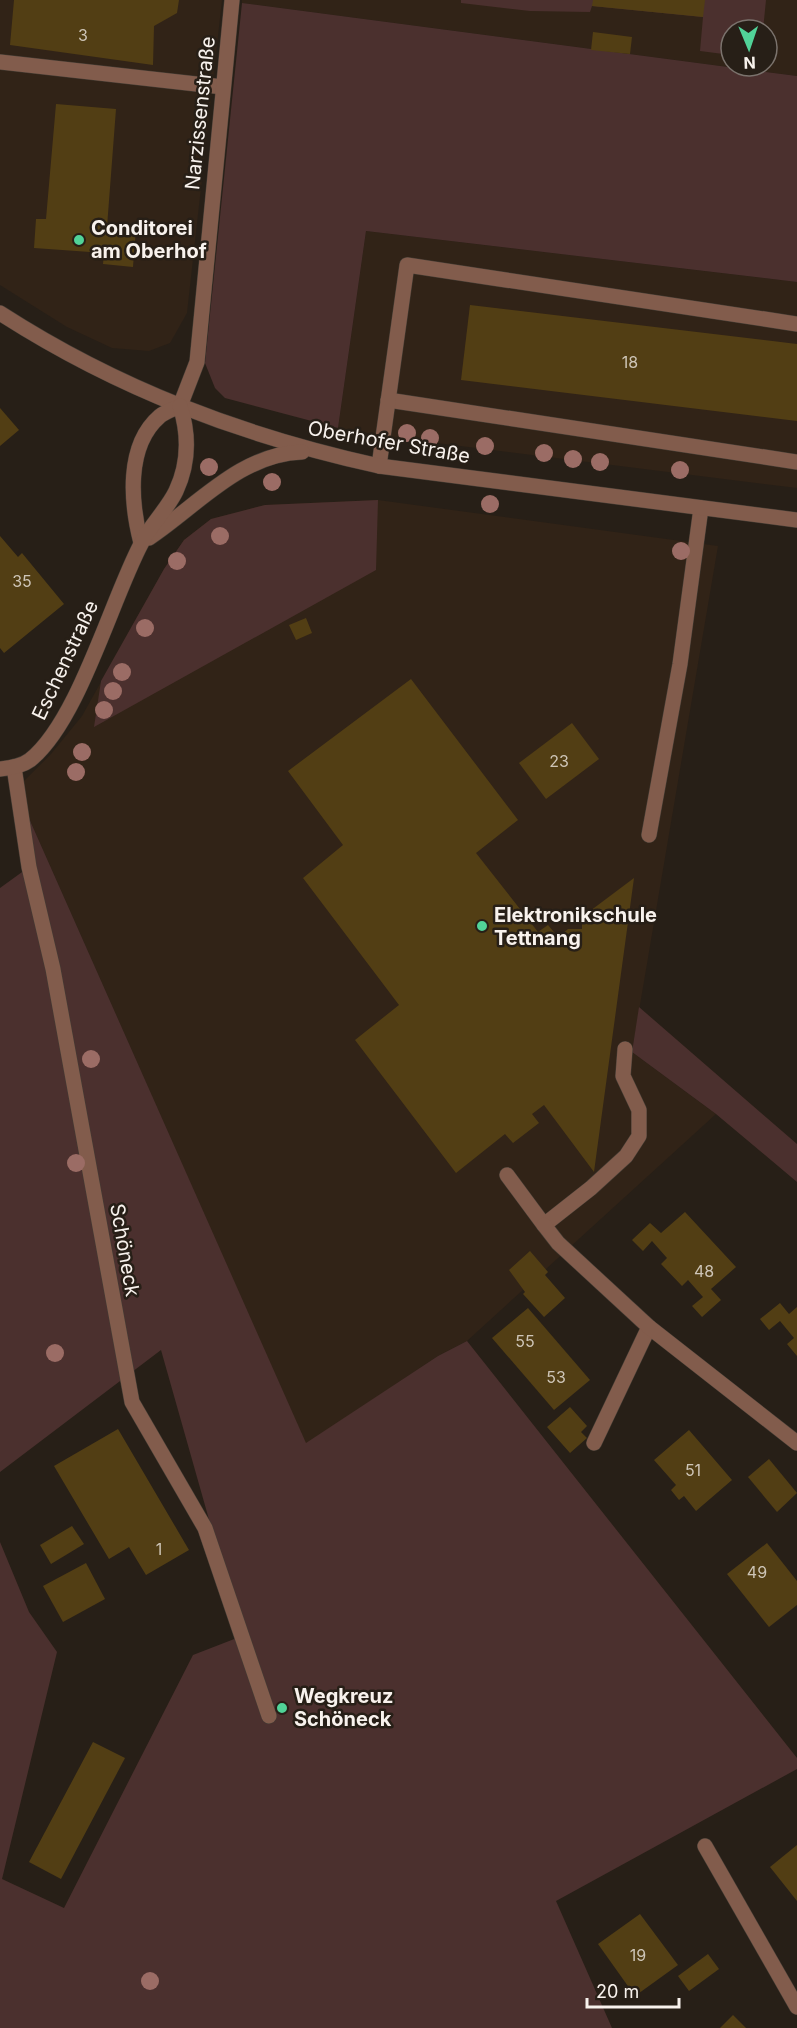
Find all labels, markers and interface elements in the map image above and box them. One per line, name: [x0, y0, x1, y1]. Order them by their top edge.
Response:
north arrow: [719, 18, 779, 78]
house number: 3: [78, 25, 88, 45]
street label: Narzissenstraße: [180, 35, 220, 191]
text: N: [743, 53, 756, 73]
place label: Conditorei am Oberhof: [91, 216, 207, 263]
marker: Conditorei am Oberhof: [72, 233, 86, 247]
house number: 18: [622, 352, 638, 372]
street label: Oberhofer Straße: [306, 416, 472, 468]
house number: 35: [12, 571, 32, 591]
street label: Eschenstraße: [27, 596, 103, 724]
house number: 23: [549, 751, 569, 771]
place label: Elektronikschule Tettnang: [494, 903, 657, 950]
marker: Elektronikschule Tettnang: [475, 919, 489, 933]
street label: Schöneck: [105, 1202, 145, 1298]
house number: 48: [694, 1261, 714, 1281]
house number: 55: [515, 1331, 535, 1351]
house number: 53: [546, 1367, 566, 1387]
house number: 51: [685, 1460, 701, 1480]
house number: 1: [156, 1539, 162, 1559]
house number: 49: [747, 1562, 767, 1582]
place label: Wegkreuz Schöneck: [294, 1684, 393, 1731]
marker: Wegkreuz Schöneck: [275, 1701, 289, 1715]
house number: 19: [630, 1945, 646, 1965]
scale bar: [587, 1971, 678, 2009]
text: 20 m: [596, 1981, 639, 2002]

